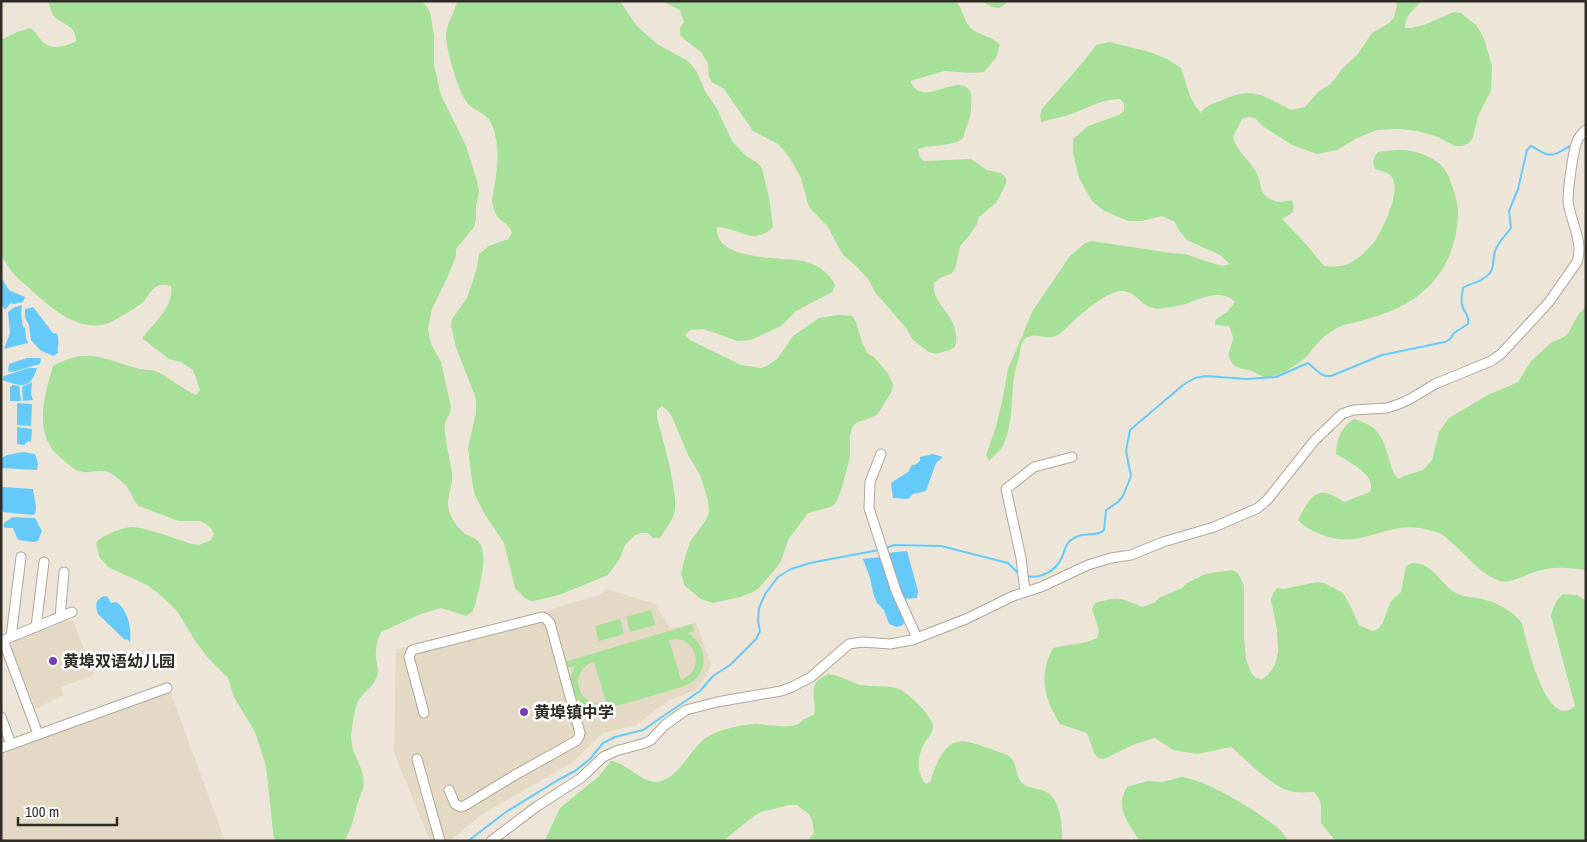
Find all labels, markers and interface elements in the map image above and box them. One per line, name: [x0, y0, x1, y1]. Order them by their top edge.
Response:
place label: 黄埠双语幼儿园: [63, 650, 175, 672]
marker: 黄埠双语幼儿园: [47, 655, 59, 667]
place label: 黄埠镇中学: [534, 701, 614, 723]
marker: 黄埠镇中学: [518, 706, 530, 718]
scale bar: [18, 794, 116, 826]
text: 100 m: [25, 801, 59, 822]

